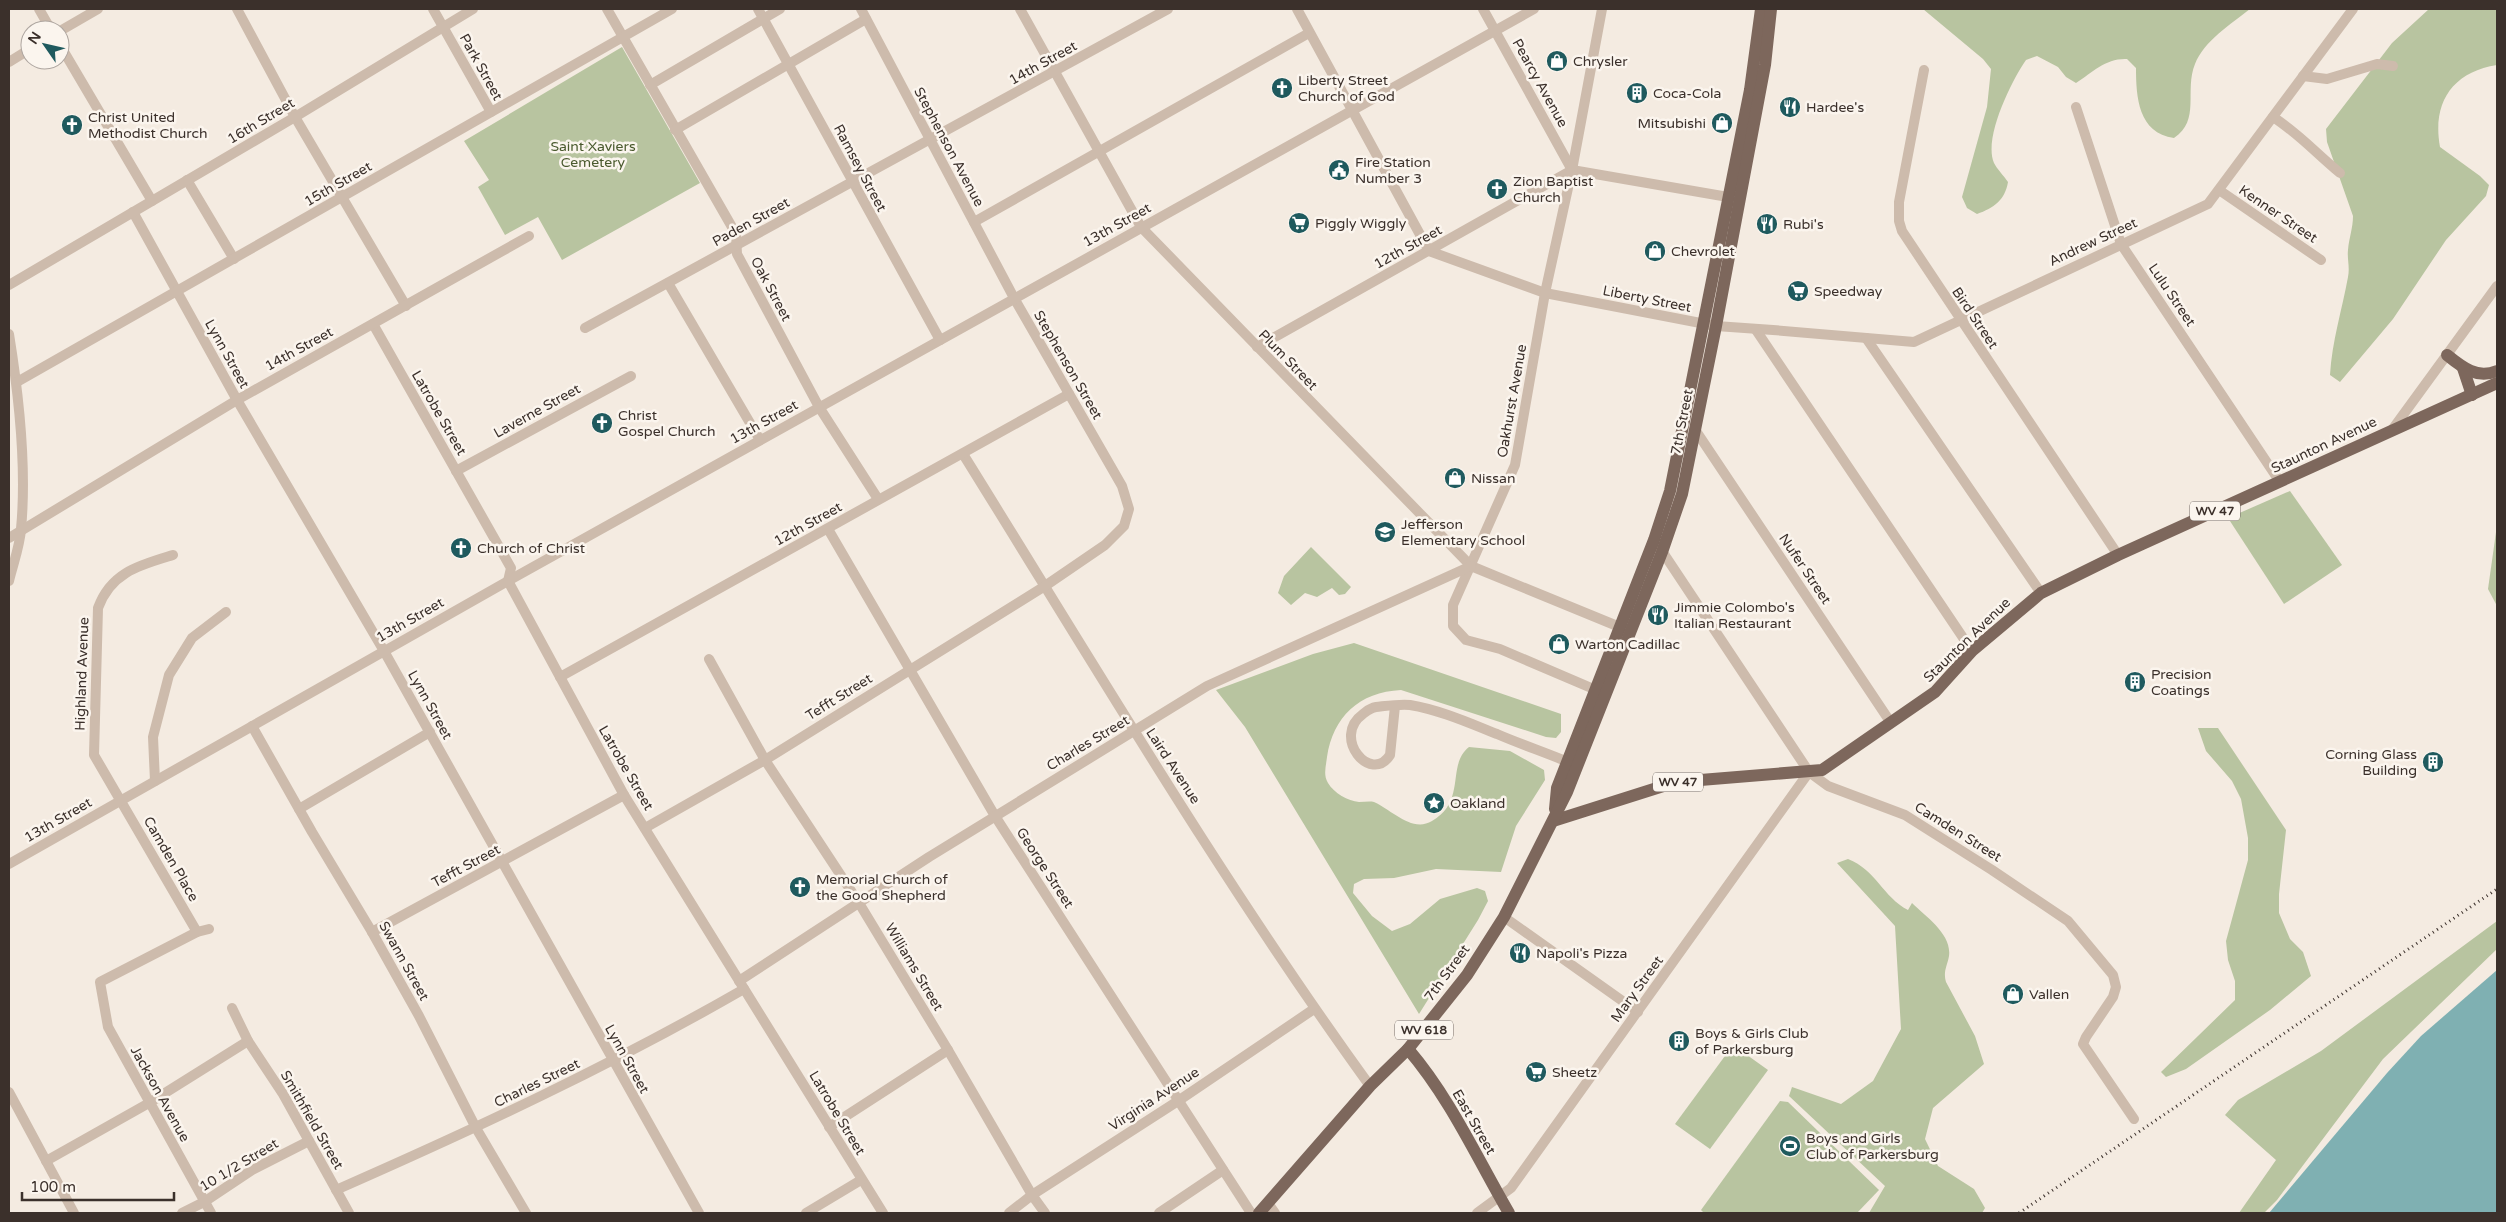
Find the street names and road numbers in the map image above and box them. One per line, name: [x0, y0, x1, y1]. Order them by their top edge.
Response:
street label: Park Street: [456, 31, 507, 104]
street label: Pearcy Avenue: [1509, 36, 1571, 130]
street label: 14th Street: [1006, 37, 1081, 89]
street label: Stephenson Avenue: [910, 84, 988, 210]
street label: 16th Street: [224, 94, 298, 148]
street label: Ramsey Street: [830, 121, 890, 215]
street label: 15th Street: [301, 158, 375, 210]
street label: Kenner Street: [2235, 181, 2321, 247]
street label: Paden Street: [709, 193, 793, 250]
street label: 13th Street: [1080, 199, 1155, 251]
street label: Andrew Street: [2046, 214, 2140, 270]
street label: 12th Street: [1371, 221, 1446, 273]
street label: Oak Street: [747, 254, 795, 325]
street label: Lulu Street: [2145, 260, 2200, 330]
street label: Liberty Street: [1601, 282, 1693, 316]
street label: Bird Street: [1948, 284, 2002, 353]
street label: Stephenson Street: [1030, 308, 1106, 423]
street label: Lynn Street: [201, 317, 253, 392]
street label: 14th Street: [262, 323, 337, 375]
street label: Plum Street: [1255, 326, 1322, 394]
street label: Oakhurst Avenue: [1494, 343, 1530, 459]
street label: Latrobe Street: [408, 368, 470, 459]
street label: Laverne Street: [491, 380, 584, 442]
street label: 7th Street: [1667, 387, 1697, 456]
street label: 13th Street: [727, 396, 802, 448]
street label: Staunton Avenue: [2269, 413, 2379, 477]
street label: 12th Street: [771, 498, 846, 550]
road number: WV 47: [2190, 502, 2240, 520]
street label: Nufer Street: [1775, 530, 1835, 608]
street label: 13th Street: [373, 594, 447, 646]
street label: Staunton Avenue: [1920, 594, 2014, 686]
street label: Highland Avenue: [72, 617, 92, 731]
street label: Lynn Street: [404, 668, 456, 743]
street label: Tefft Street: [803, 670, 876, 724]
street label: Charles Street: [1044, 711, 1133, 774]
street label: Latrobe Street: [595, 723, 657, 814]
street label: Laird Avenue: [1142, 725, 1204, 807]
road number: WV 47: [1653, 772, 1703, 792]
street label: 13th Street: [21, 794, 95, 846]
street label: Camden Street: [1911, 798, 2005, 866]
street label: Camden Place: [140, 813, 202, 905]
street label: George Street: [1013, 825, 1078, 912]
street label: Tefft Street: [429, 841, 504, 891]
street label: Swann Street: [375, 918, 433, 1004]
street label: Williams Street: [881, 920, 947, 1014]
street label: 7th Street: [1421, 941, 1474, 1005]
street label: Mary Street: [1607, 952, 1667, 1026]
road number: WV 618: [1395, 1020, 1453, 1040]
street label: Lynn Street: [601, 1022, 653, 1097]
street label: Jackson Avenue: [127, 1043, 193, 1145]
street label: Charles Street: [491, 1055, 583, 1111]
street label: Virginia Avenue: [1106, 1063, 1202, 1134]
street label: Smithfield Street: [277, 1068, 348, 1173]
street label: Latrobe Street: [805, 1068, 869, 1159]
street label: East Street: [1449, 1086, 1500, 1158]
street label: 10 1/2 Street: [197, 1135, 282, 1195]

